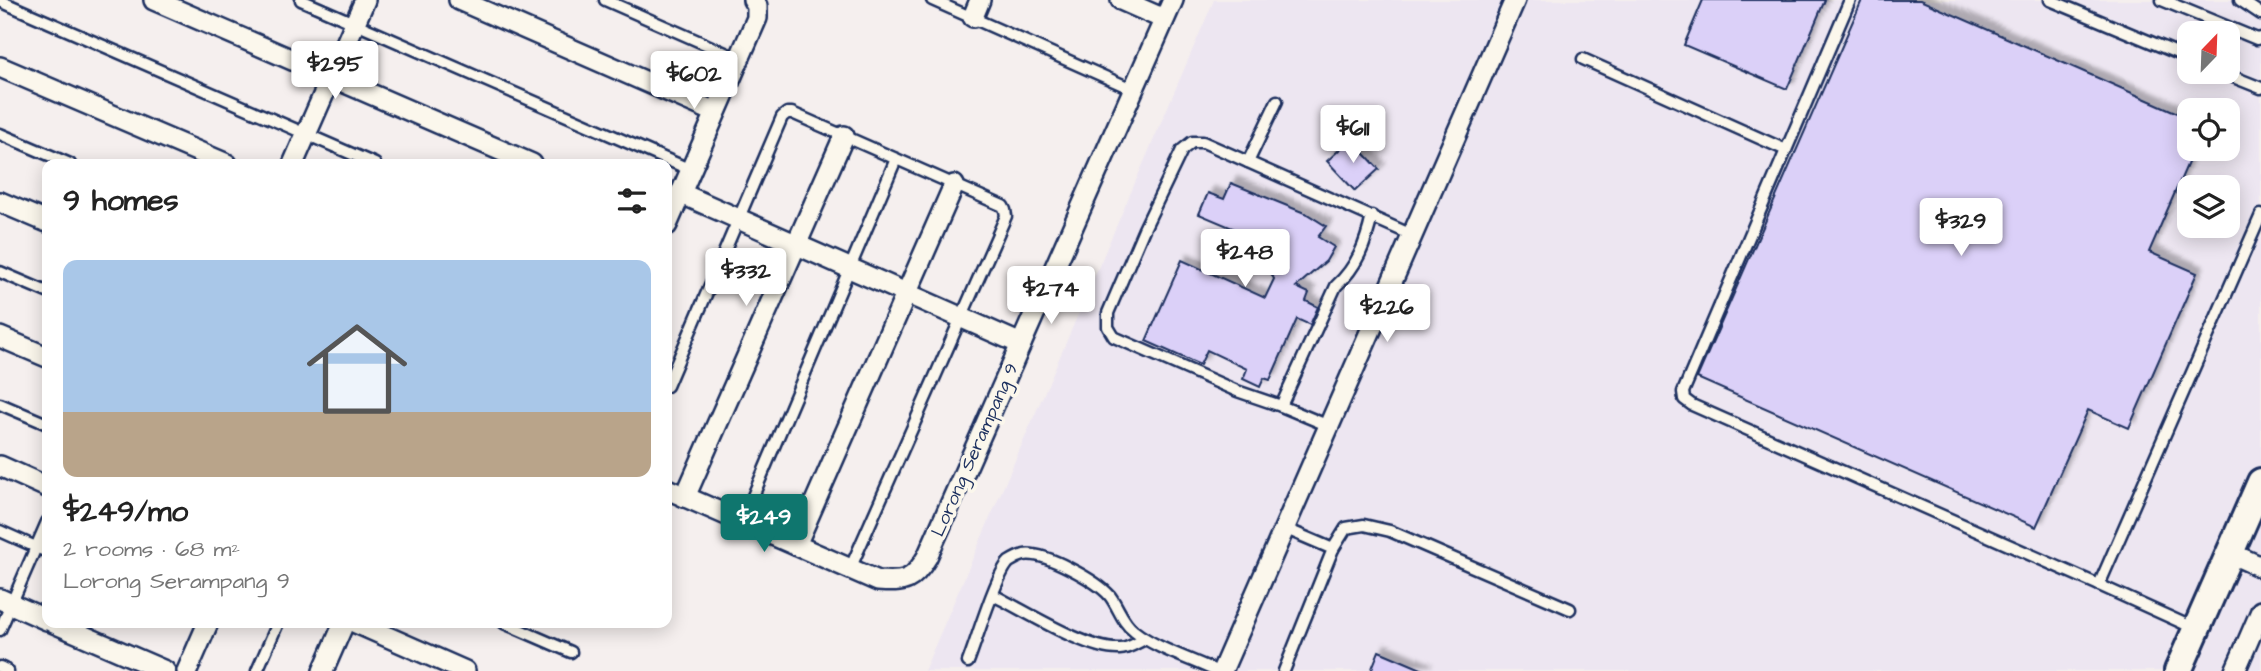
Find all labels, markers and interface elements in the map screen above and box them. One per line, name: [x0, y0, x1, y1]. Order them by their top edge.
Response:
north arrow: [2177, 21, 2240, 84]
map controls: [2177, 21, 2240, 238]
pin: $295: [294, 42, 376, 101]
text: $295: [307, 48, 363, 80]
pin: $602: [653, 52, 735, 111]
text: $602: [667, 58, 721, 90]
button: locate: [2177, 98, 2240, 161]
pin: $611: [1312, 106, 1394, 165]
text: $611: [1336, 112, 1370, 144]
button: layers: [2177, 175, 2240, 238]
text: 9 homes: [63, 180, 178, 222]
icon: filters: [613, 182, 651, 220]
pin: $329: [1920, 198, 2002, 258]
text: $329: [1936, 205, 1986, 237]
pin: $248: [1204, 230, 1286, 289]
text: $248: [1217, 236, 1273, 268]
pin: $332: [705, 248, 787, 308]
text: $332: [721, 255, 771, 287]
pin: $274: [1010, 266, 1092, 326]
text: $274: [1023, 273, 1079, 305]
pin: $226: [1346, 284, 1428, 344]
text: $226: [1360, 291, 1414, 323]
icon: home: [294, 306, 420, 432]
street label: Lorong Serampang 9: [925, 359, 1026, 541]
text: $249/mo: [63, 491, 188, 533]
pin: $249: [723, 494, 805, 554]
text: $249: [737, 501, 791, 533]
text: 2 rooms · 68 m²: [63, 533, 240, 565]
text: Lorong Serampang 9: [63, 565, 290, 597]

